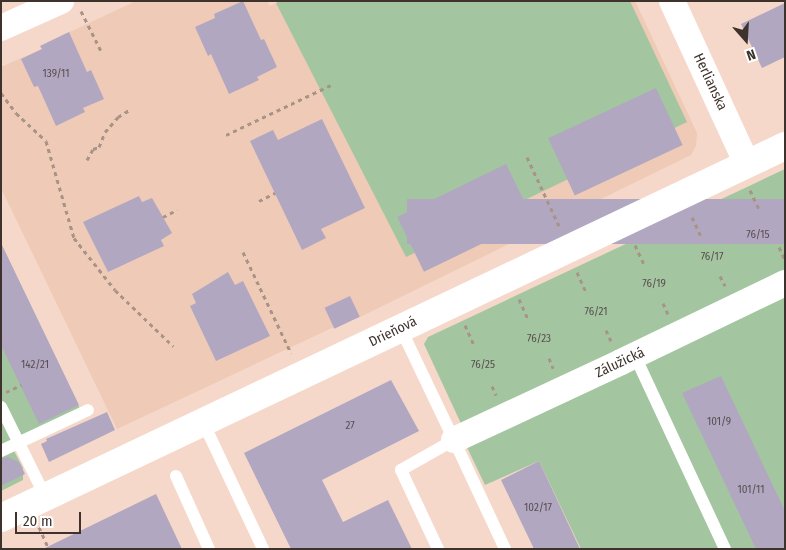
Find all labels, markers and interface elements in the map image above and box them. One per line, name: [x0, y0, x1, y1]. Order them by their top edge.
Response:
north arrow: [721, 15, 771, 65]
text: N: [744, 45, 758, 64]
street label: Herlianska: [690, 51, 730, 113]
house number: 139/11: [43, 67, 69, 81]
house number: 76/15: [746, 228, 770, 242]
house number: 76/17: [701, 250, 723, 264]
house number: 76/19: [642, 277, 666, 291]
house number: 76/21: [584, 305, 608, 319]
street label: Drieňová: [366, 313, 420, 351]
house number: 76/23: [527, 332, 551, 346]
street label: Zálužická: [593, 344, 647, 382]
house number: 142/21: [21, 358, 49, 372]
house number: 76/25: [471, 358, 495, 372]
house number: 101/9: [707, 415, 731, 429]
house number: 27: [345, 419, 355, 433]
house number: 101/11: [738, 483, 764, 497]
house number: 102/17: [524, 501, 552, 515]
scale bar: [18, 502, 84, 534]
text: 20 m: [23, 512, 53, 530]

